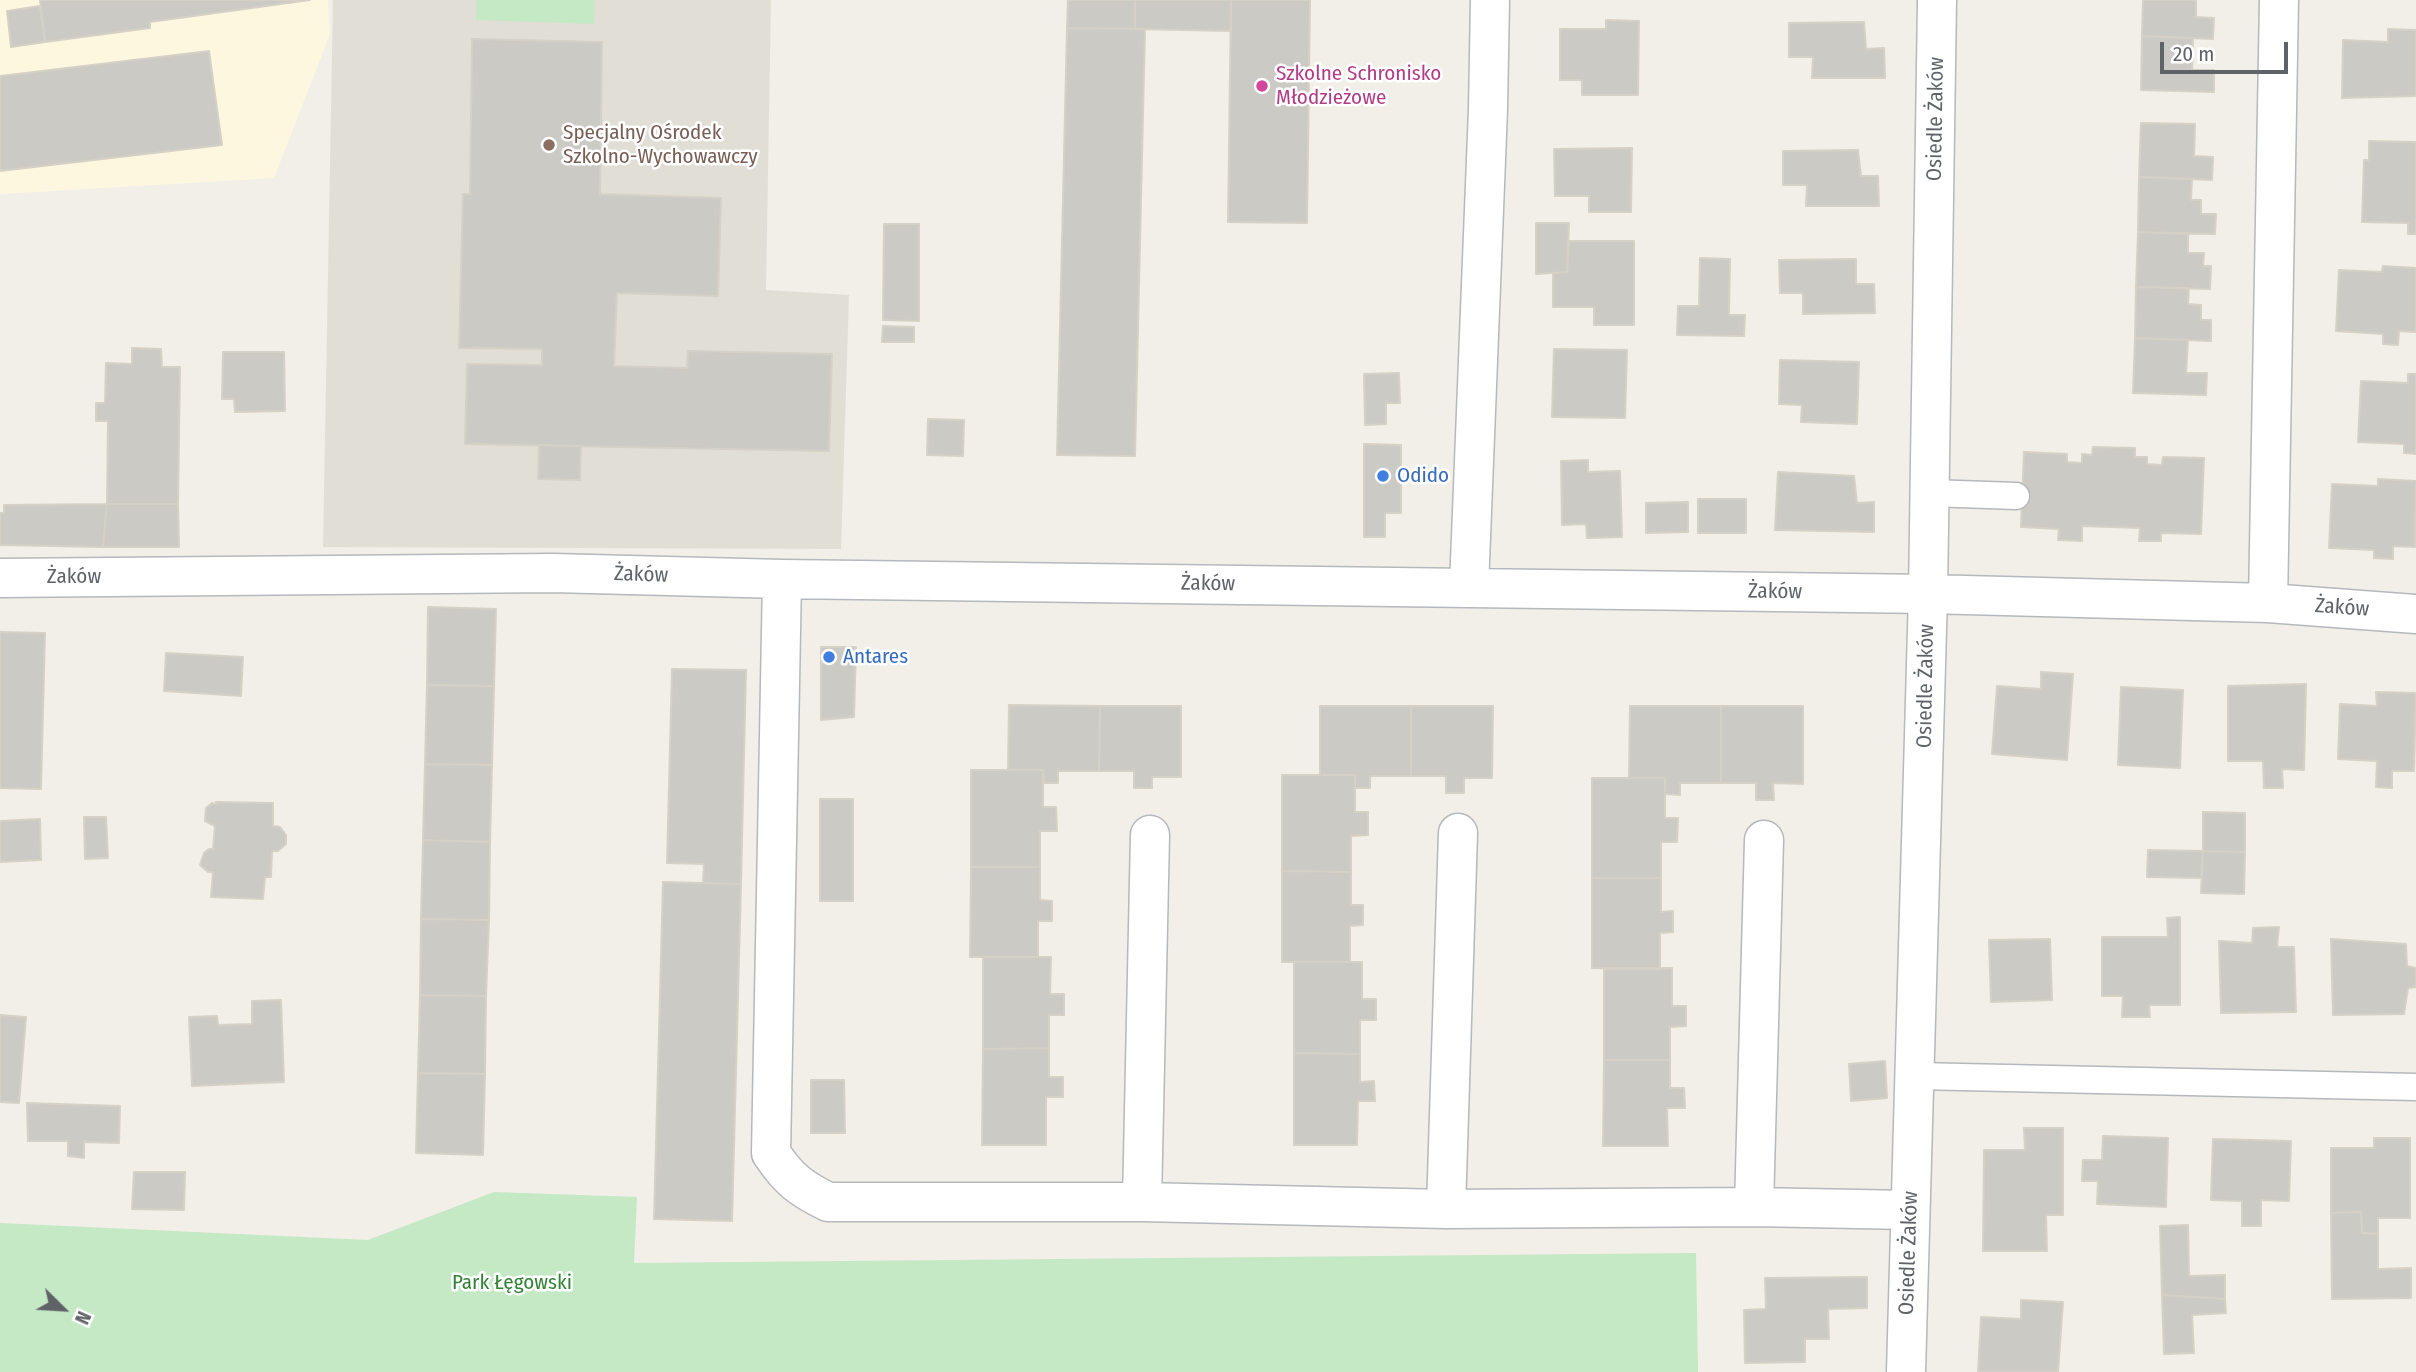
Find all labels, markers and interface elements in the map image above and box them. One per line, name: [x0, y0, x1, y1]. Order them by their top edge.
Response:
scale bar: [2164, 28, 2292, 72]
text: 20 m: [2173, 41, 2214, 67]
street label: Osiedle Żaków: [1922, 57, 1950, 181]
place label: Szkolne Schronisko Młodzieżowe: [1276, 61, 1441, 111]
marker: Szkolne Schronisko Młodzieżowe: [1254, 78, 1270, 94]
place label: Specjalny Ośrodek Szkolno-Wychowawczy: [563, 120, 758, 170]
marker: Specjalny Ośrodek Szkolno-Wychowawczy: [541, 137, 557, 153]
place label: Odido: [1397, 463, 1449, 489]
marker: Odido: [1375, 468, 1391, 484]
street label: Żaków: [613, 561, 669, 589]
street label: Żaków: [47, 564, 101, 590]
street label: Żaków: [1181, 571, 1235, 597]
street label: Żaków: [1748, 579, 1802, 605]
street label: Żaków: [2314, 594, 2370, 622]
street label: Osiedle Żaków: [1912, 624, 1940, 748]
place label: Antares: [843, 644, 908, 670]
marker: Antares: [821, 649, 837, 665]
street label: Osiedle Żaków: [1894, 1191, 1924, 1315]
park label: Park Łęgowski: [452, 1270, 572, 1296]
north arrow: [28, 1274, 98, 1344]
text: N: [70, 1308, 95, 1328]

